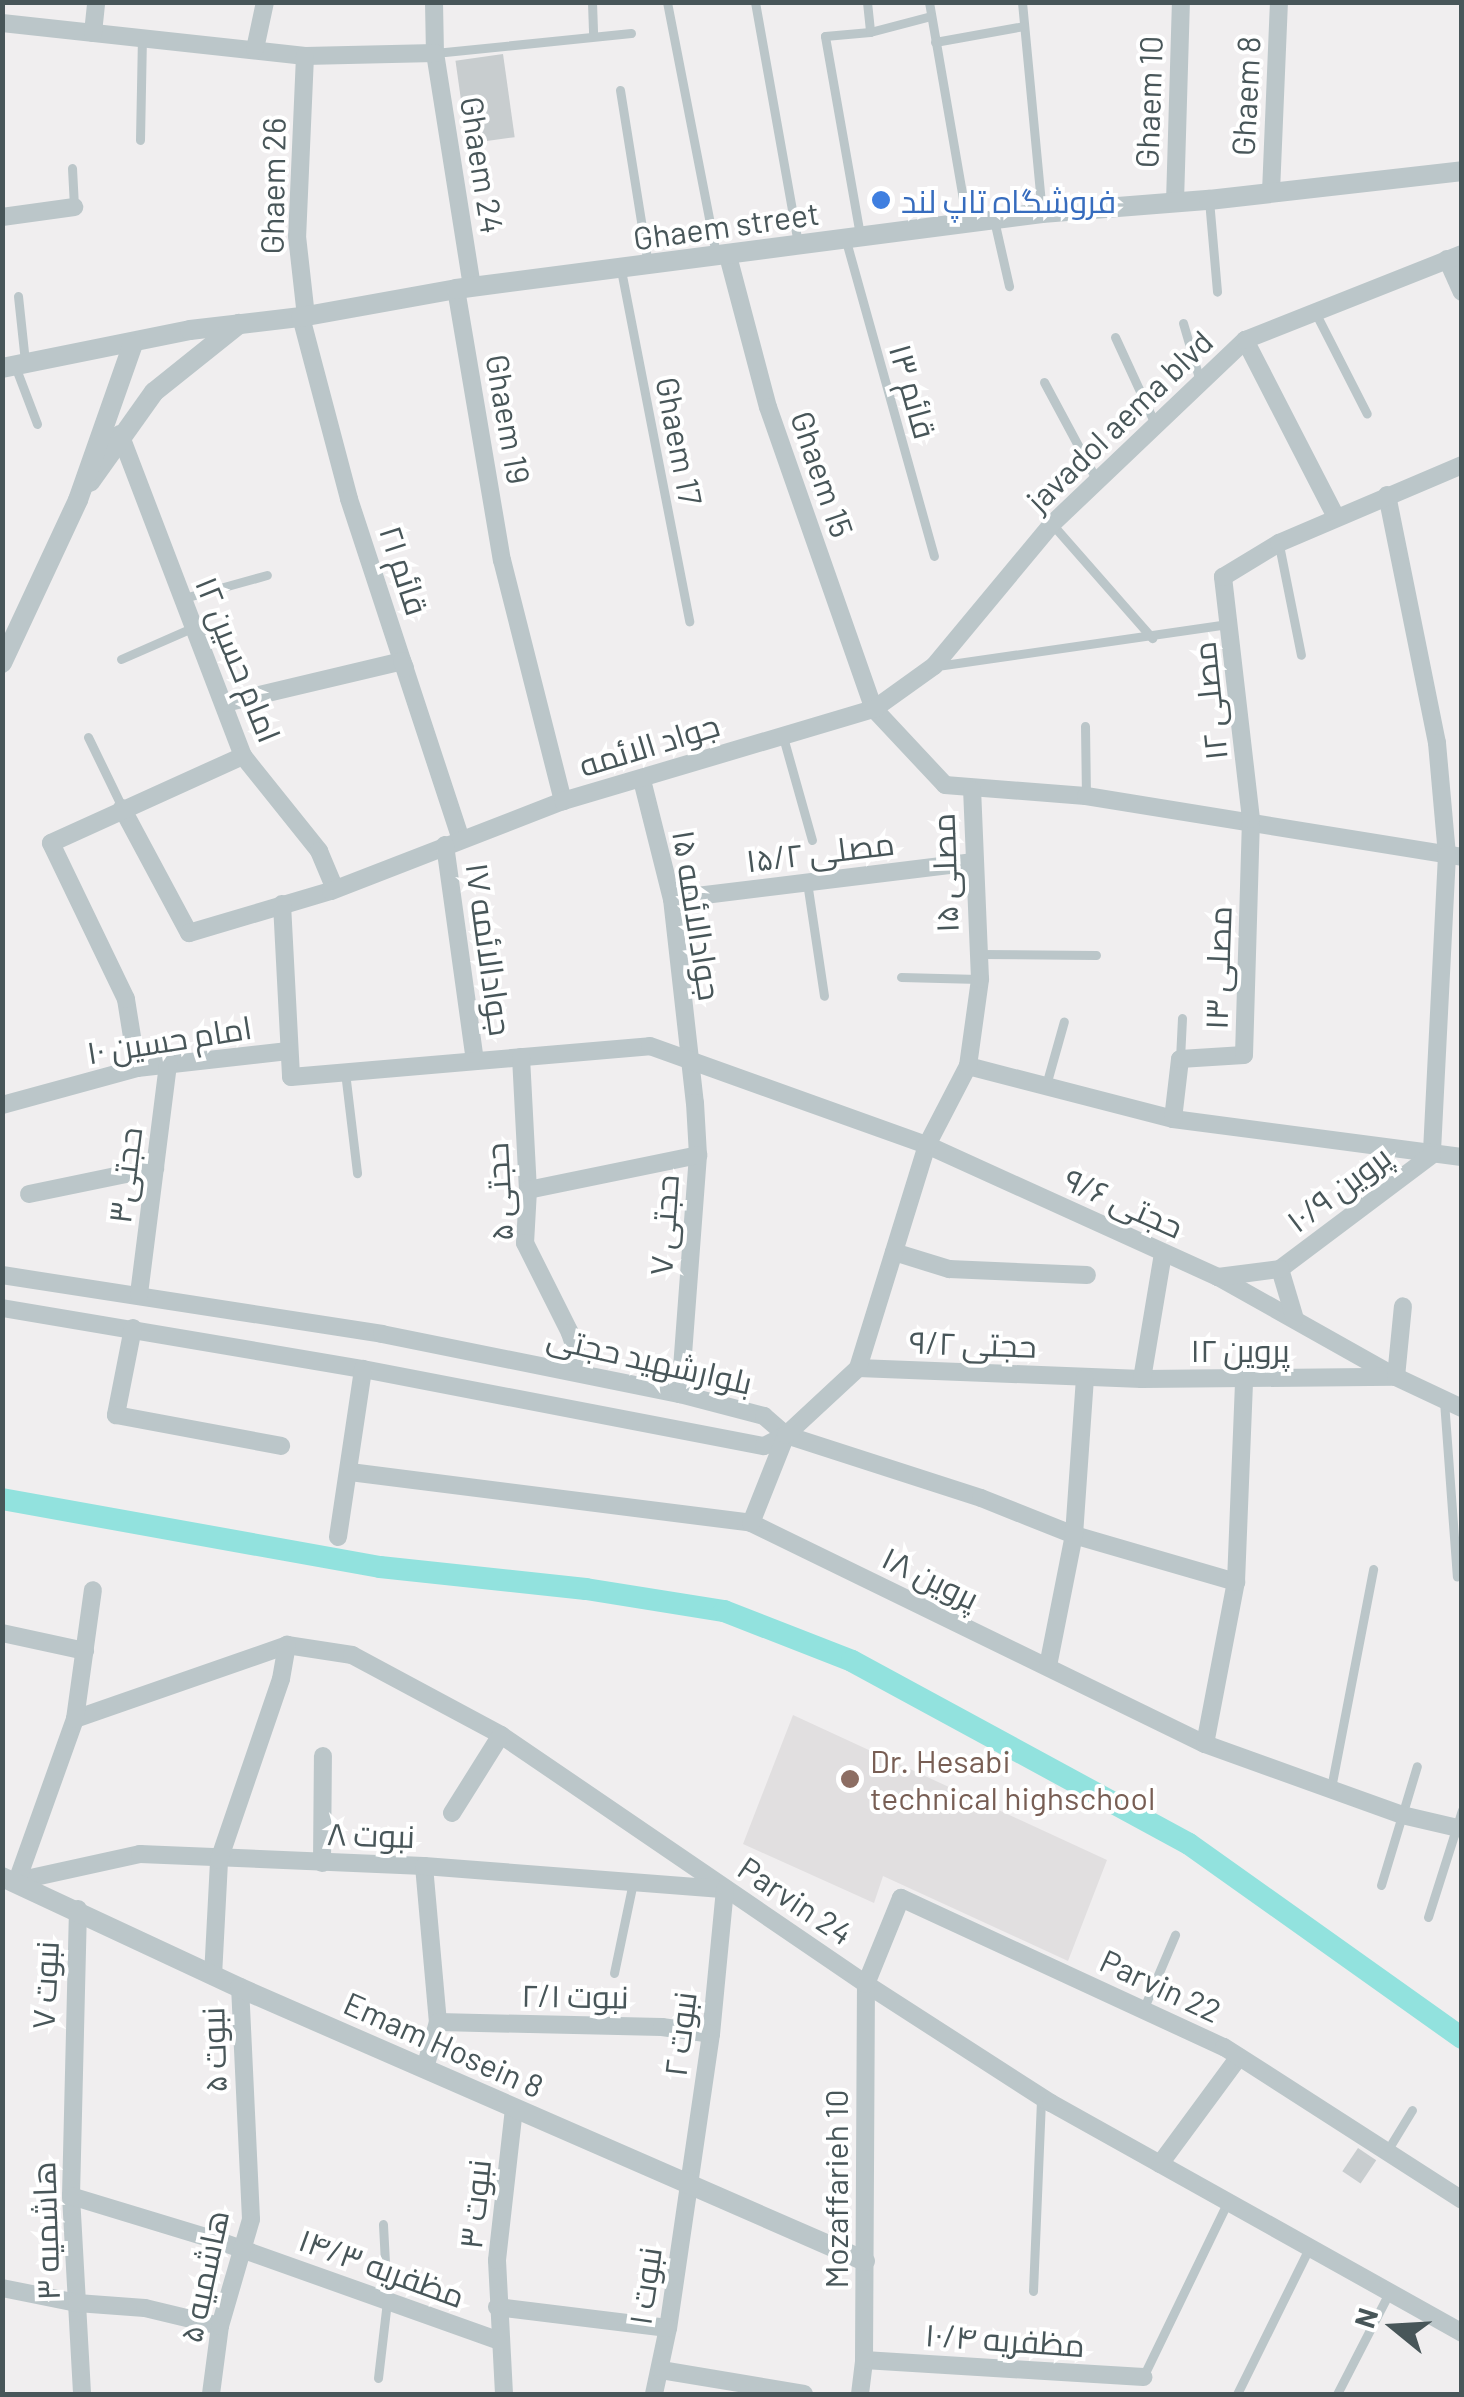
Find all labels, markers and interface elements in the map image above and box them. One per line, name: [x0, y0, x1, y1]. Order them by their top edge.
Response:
street label: Ghaem 10: [1127, 35, 1169, 169]
street label: Ghaem 8: [1223, 35, 1267, 157]
street label: Ghaem 24: [453, 94, 513, 236]
street label: Ghaem 26: [252, 117, 292, 255]
place label: فروشگاه تاپ لند: [901, 181, 1116, 219]
marker: فروشگاه تاپ لند: [870, 189, 892, 211]
street label: Ghaem street: [631, 193, 821, 257]
street label: javadol aema blvd: [1018, 322, 1220, 518]
street label: قائم ۱۳: [882, 339, 946, 443]
street label: Ghaem 19: [479, 351, 539, 487]
street label: Ghaem 17: [649, 374, 711, 508]
street label: Ghaem 15: [784, 406, 862, 542]
street label: قائم ۲۱: [373, 520, 437, 620]
street label: امام حسین ۱۲: [188, 571, 290, 747]
street label: مصلی ۱۲: [1184, 640, 1234, 762]
street label: جواد الائمه: [574, 705, 724, 783]
street label: مصلی ۱۵: [923, 813, 965, 933]
street label: مصلی ۱۵/۲: [744, 823, 896, 879]
street label: جوادالائمه ۱۵: [666, 827, 730, 1003]
street label: جوادالائمه ۱۷: [459, 860, 521, 1038]
street label: مصلی ۱۳: [1196, 905, 1238, 1031]
street label: ۱۰ امام حسین: [84, 1007, 254, 1071]
street label: حجتی۳: [99, 1125, 149, 1225]
street label: پروین ۱۰/۹: [1278, 1136, 1398, 1240]
street label: حجتی ۵: [476, 1142, 520, 1242]
street label: حجتی ۹/۶: [1059, 1159, 1189, 1245]
street label: حجتی ۷: [640, 1173, 686, 1277]
street label: بلوارشهید حجتی: [544, 1317, 756, 1401]
street label: حجتی ۹/۲: [909, 1322, 1037, 1364]
street label: پروین ۱۲: [1190, 1330, 1290, 1368]
street label: پروین ۱۸: [876, 1537, 986, 1617]
place label: Dr. Hesabi technical highschool: [870, 1742, 1155, 1817]
marker: Dr. Hesabi technical highschool: [839, 1768, 861, 1790]
street label: نبوت ۸: [326, 1813, 416, 1855]
street label: Parvin 24: [732, 1848, 860, 1952]
street label: نبوت ۷: [23, 1940, 65, 2030]
street label: Parvin 22: [1094, 1940, 1228, 2030]
street label: نبوت ۲/۱: [521, 1975, 629, 2015]
street label: Emam Hosein 8: [338, 1983, 550, 2105]
street label: نبوت ۲: [655, 1989, 703, 2079]
street label: نبوت ۵: [192, 2007, 234, 2093]
street label: Mozaffarieh 10: [816, 2089, 854, 2289]
street label: نبوت ۳: [450, 2157, 498, 2251]
street label: هاشمیه ۳: [23, 2161, 67, 2301]
street label: هاشمیه ۵: [170, 2206, 236, 2346]
street label: مظفریه ۱۴/۳: [294, 2219, 470, 2315]
street label: نبوت ۱: [620, 2245, 668, 2327]
north arrow: [1344, 2277, 1444, 2377]
text: N: [1346, 2304, 1385, 2332]
street label: مظفریه ۱۰/۴: [924, 2314, 1086, 2364]

